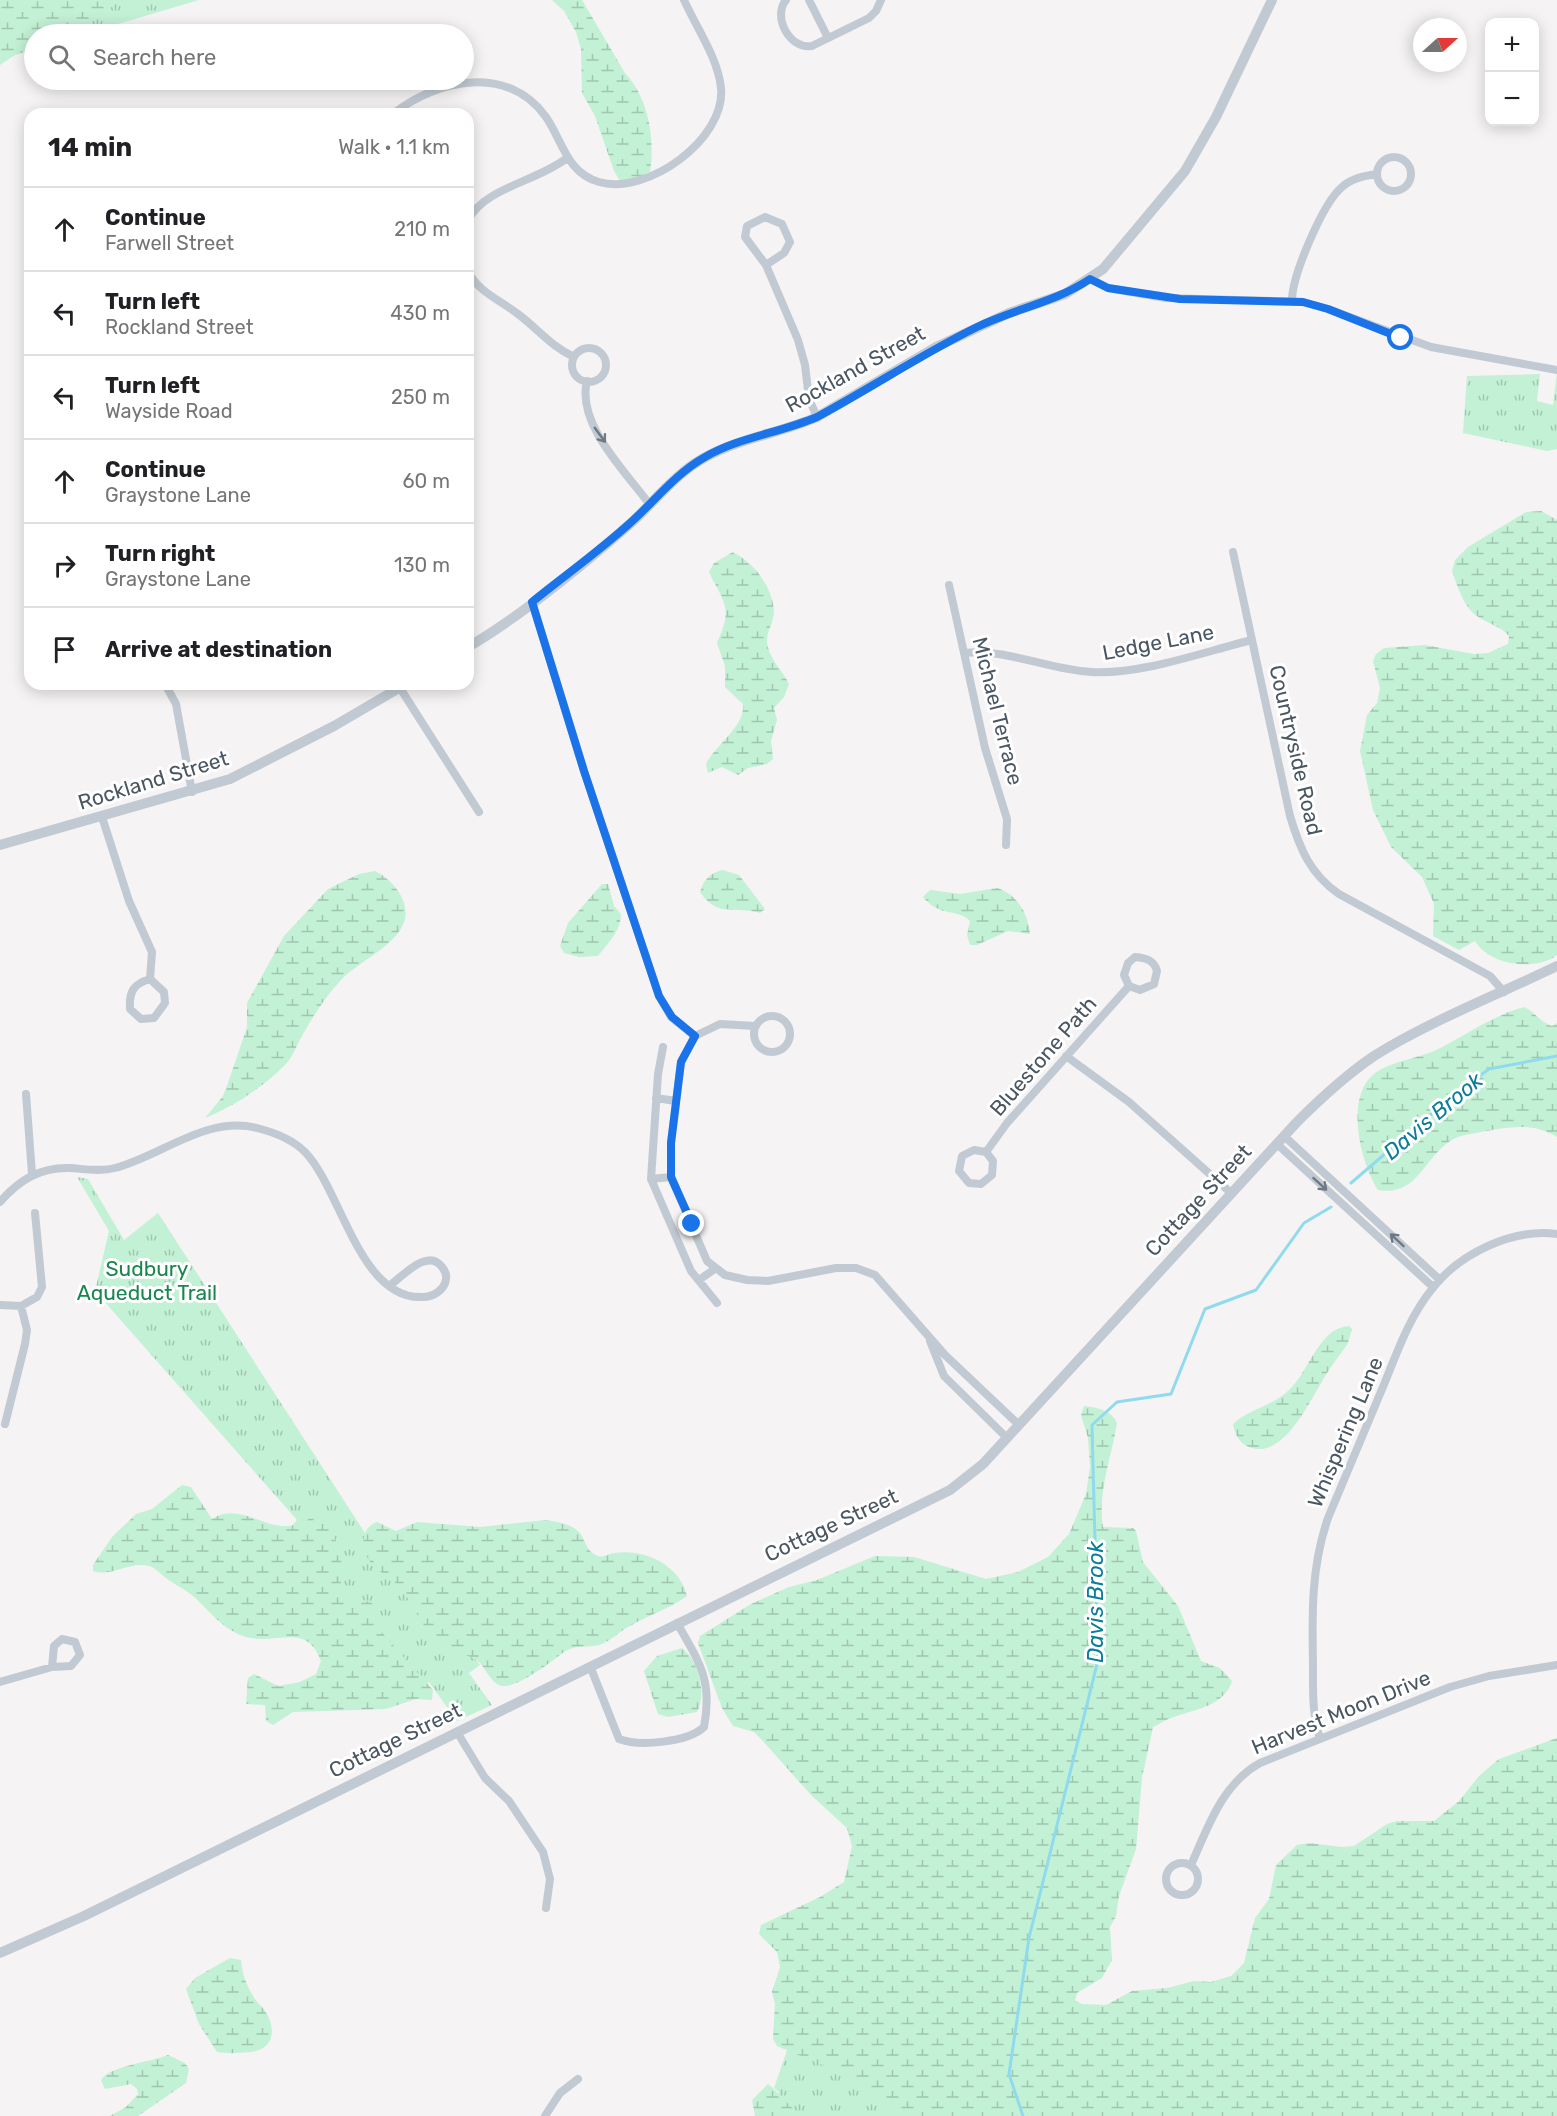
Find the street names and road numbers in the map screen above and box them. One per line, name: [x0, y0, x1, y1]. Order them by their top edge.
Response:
street label: Rockland Street: [781, 320, 929, 418]
street label: Ledge Lane: [1100, 619, 1216, 665]
street label: Michael Terrace: [968, 634, 1028, 788]
street label: Countryside Road: [1264, 663, 1328, 837]
street label: Rockland Street: [75, 745, 231, 815]
street label: Bluestone Path: [984, 991, 1102, 1121]
street label: Cottage Street: [1140, 1139, 1256, 1261]
street label: Whispering Lane: [1302, 1353, 1388, 1511]
street label: Cottage Street: [760, 1483, 902, 1567]
street label: Harvest Moon Drive: [1248, 1665, 1434, 1759]
street label: Cottage Street: [325, 1697, 465, 1783]

